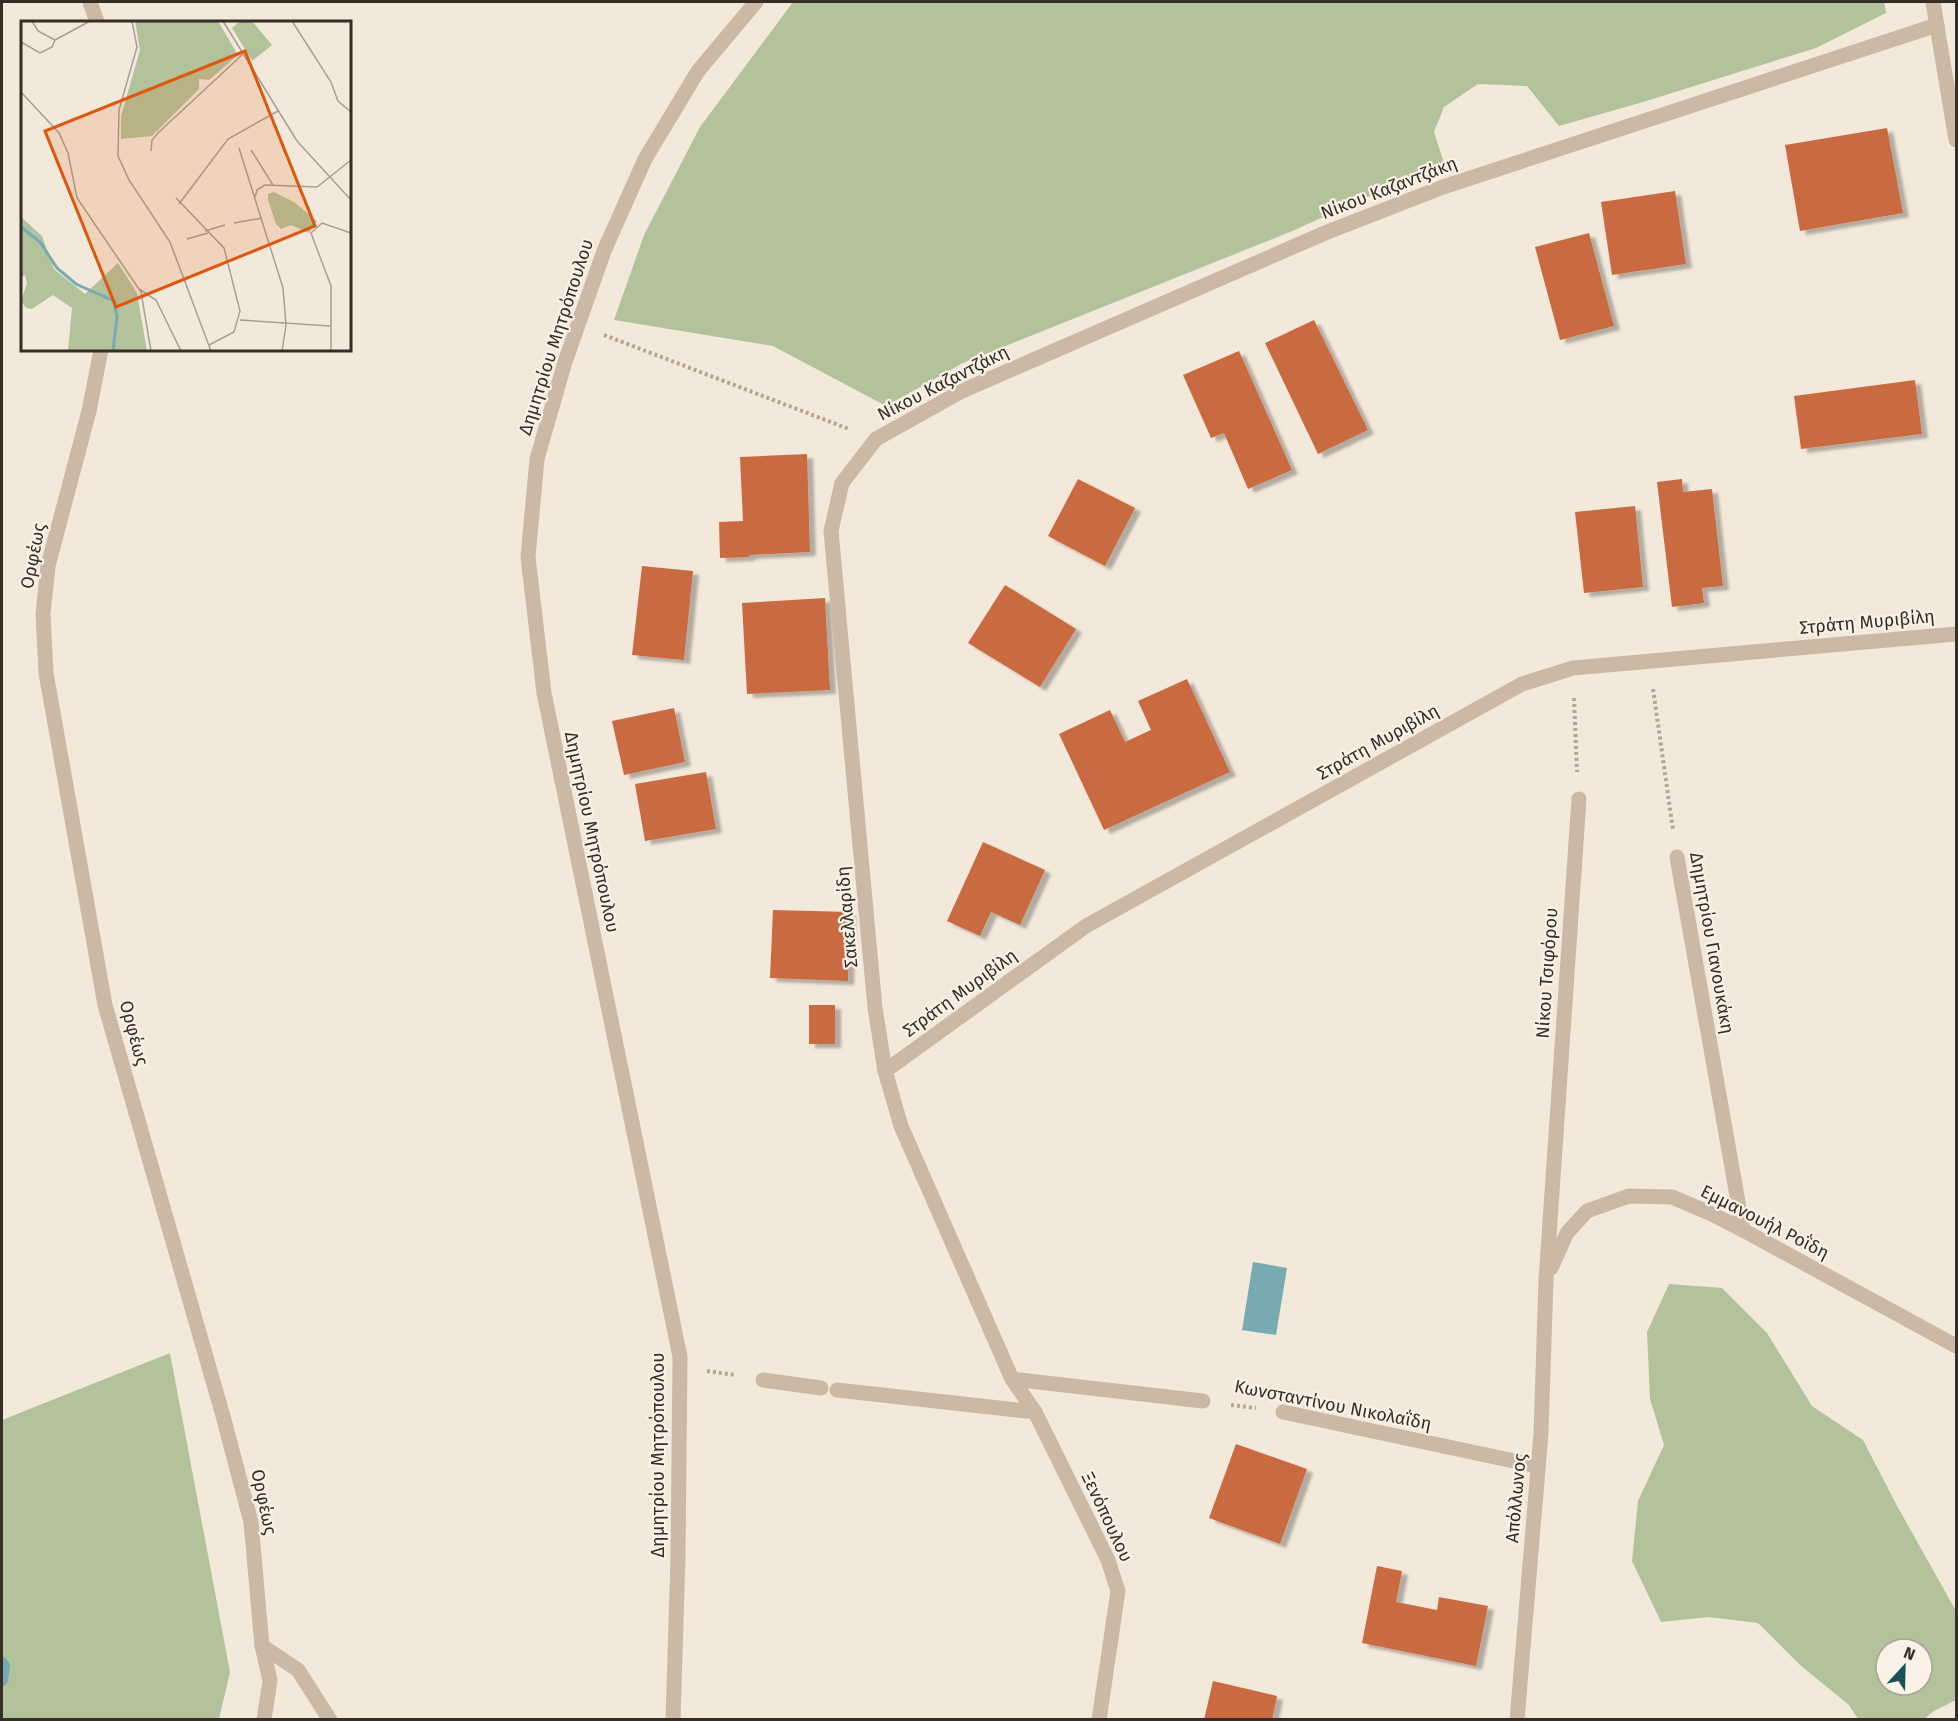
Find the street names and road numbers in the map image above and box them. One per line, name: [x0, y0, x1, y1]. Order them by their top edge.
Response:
street label: Νίκου Καζαντζάκη: [1318, 152, 1460, 224]
street label: Δημητρίου Μητρόπουλου: [514, 236, 598, 438]
street label: Νίκου Καζαντζάκη: [874, 340, 1012, 426]
street label: Ορφέως: [16, 521, 50, 591]
street label: Στράτη Μυριβίλη: [1798, 605, 1936, 639]
street label: Στράτη Μυριβίλη: [1313, 699, 1443, 785]
street label: Δημητρίου Μητρόπουλου: [560, 730, 624, 934]
street label: Δημητρίου Γιανουκάκη: [1685, 850, 1739, 1036]
street label: Σακελλαρίδη: [832, 865, 862, 969]
street label: Νίκου Τσιφόρου: [1531, 907, 1563, 1039]
street label: Στράτη Μυριβίλη: [899, 944, 1021, 1042]
street label: Ορφέως: [115, 998, 153, 1069]
street label: Εμμανουήλ Ροΐδη: [1697, 1179, 1834, 1264]
street label: Δημητρίου Μητρόπουλου: [647, 1353, 669, 1557]
street label: Κωνσταντίνου Νικολαΐδη: [1232, 1374, 1434, 1435]
street label: Απόλλωνος: [1501, 1452, 1531, 1544]
street label: Ορφέως: [246, 1467, 282, 1537]
street label: Ξενόπουλου: [1077, 1469, 1137, 1565]

